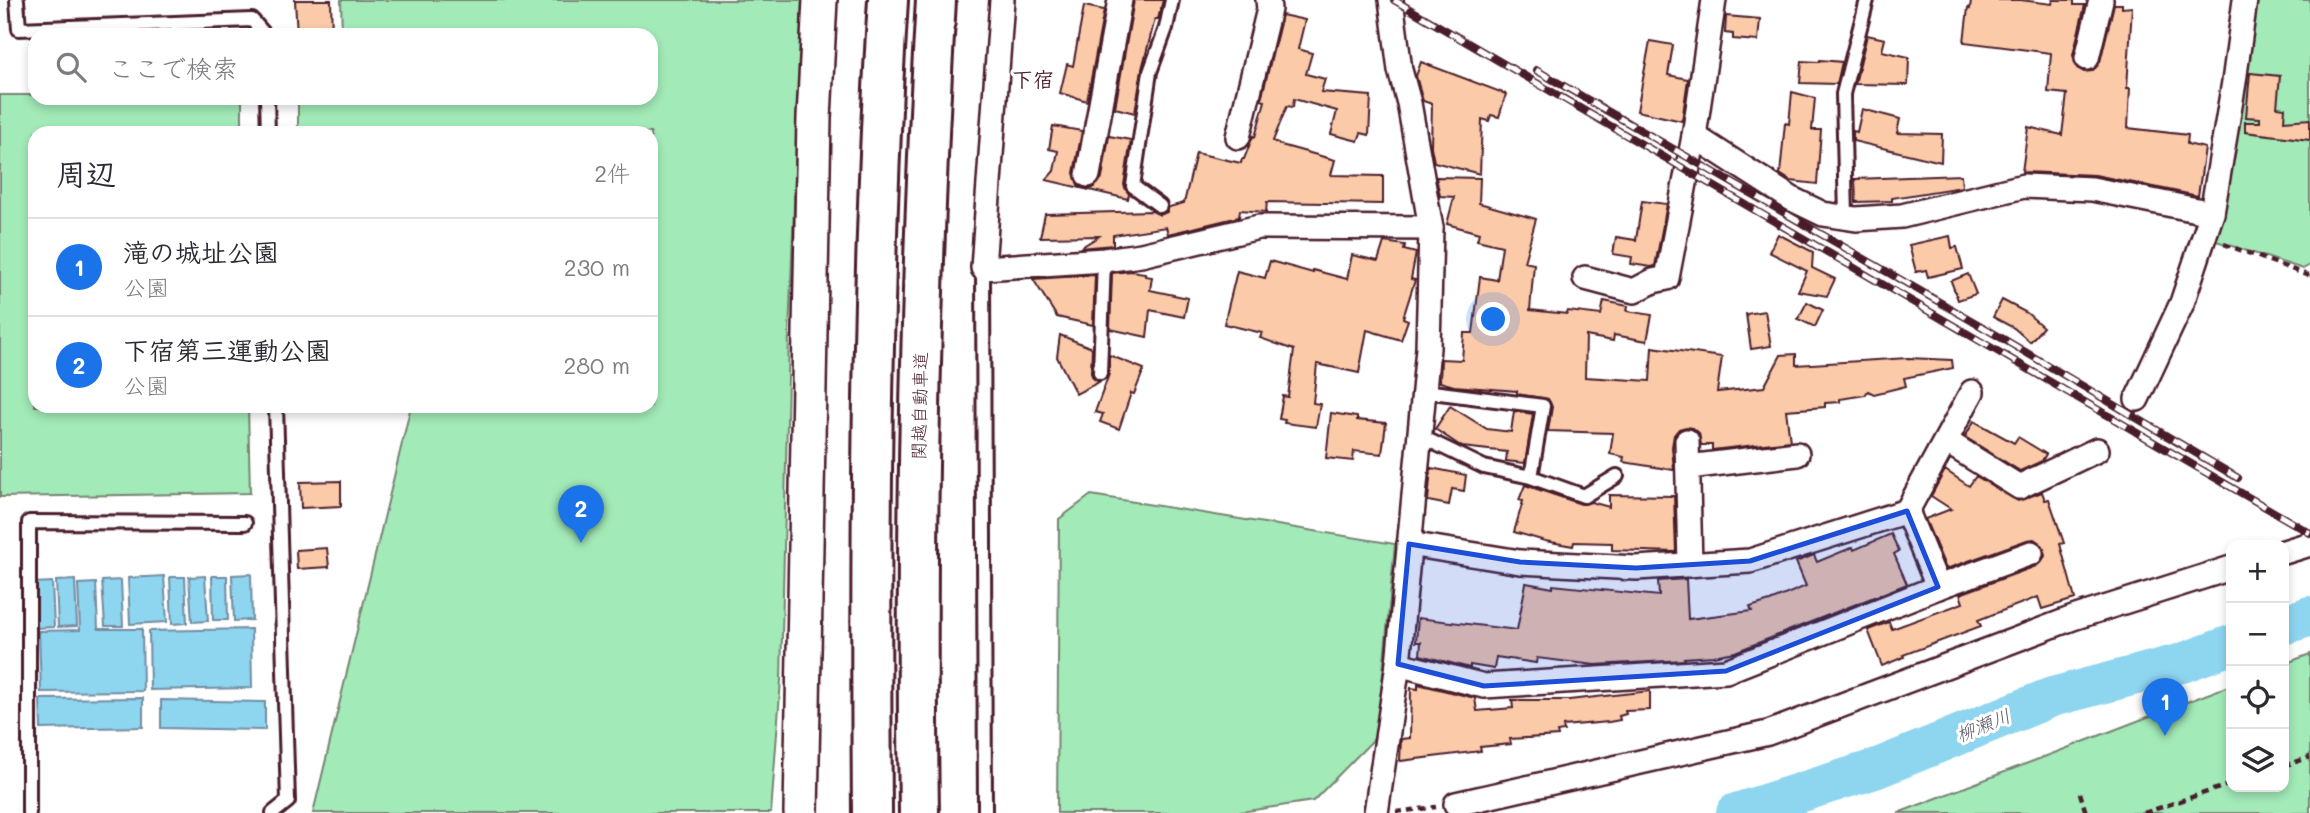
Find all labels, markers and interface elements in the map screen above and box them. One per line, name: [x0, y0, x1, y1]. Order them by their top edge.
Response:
search box: [28, 28, 658, 105]
icon: search: [52, 48, 90, 86]
text: ここで検索: [108, 51, 238, 85]
district label: 下宿: [1012, 65, 1054, 92]
text: 周辺: [56, 153, 116, 193]
text: 2件: [594, 158, 630, 188]
text: 滝の城址公園: [123, 235, 279, 269]
text: 1: [74, 252, 84, 282]
text: 230 m: [564, 252, 630, 282]
text: 公園: [123, 272, 169, 302]
your location: [1476, 302, 1510, 336]
text: 下宿第三運動公園: [123, 333, 331, 367]
text: 2: [73, 350, 85, 380]
text: 280 m: [563, 350, 630, 380]
street label: 関越自動車道: [906, 352, 932, 460]
text: 公園: [123, 370, 169, 400]
pin: 2: [558, 485, 604, 543]
map controls: [2226, 540, 2289, 792]
button: +: [2226, 540, 2289, 603]
button: −: [2226, 603, 2289, 666]
button: locate: [2226, 666, 2289, 729]
pin: 1: [2142, 678, 2188, 736]
water label: 柳瀬川: [1952, 702, 2014, 747]
button: layers: [2226, 729, 2289, 792]

